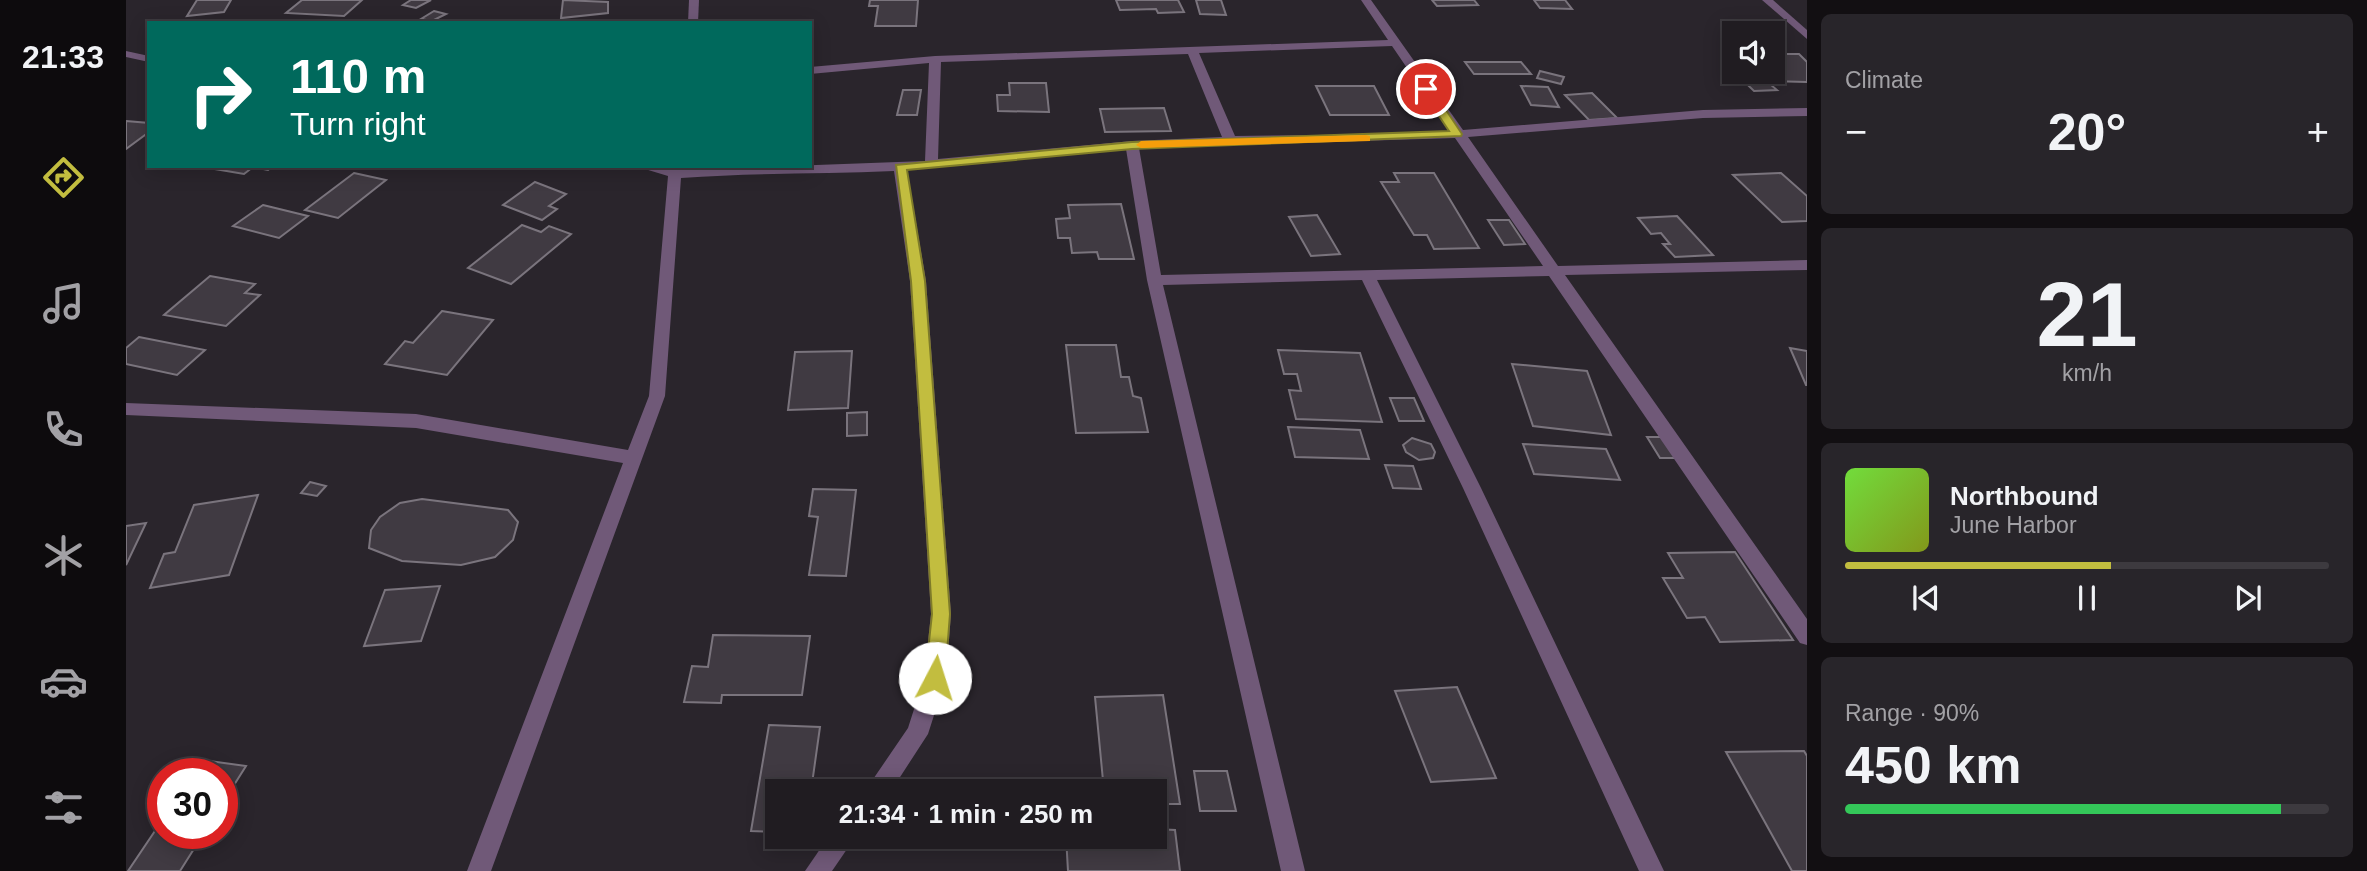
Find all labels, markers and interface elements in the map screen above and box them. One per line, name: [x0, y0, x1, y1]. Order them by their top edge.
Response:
map controls: [1722, 21, 1785, 84]
button: sound: [1722, 21, 1785, 84]
text: 21:33: [22, 39, 104, 75]
icon: right: [175, 49, 266, 140]
text: 110 m: [290, 49, 426, 103]
pin: [1396, 59, 1456, 119]
text: Climate: [1845, 67, 1923, 93]
icon: arrive: [1407, 70, 1445, 108]
text: 20°: [2048, 103, 2126, 161]
text: Turn right: [290, 106, 426, 142]
text: −: [1845, 111, 1867, 153]
text: +: [2307, 111, 2329, 153]
icon: directions: [39, 153, 88, 202]
text: 21: [2036, 264, 2138, 365]
icon: music: [39, 279, 88, 328]
text: km/h: [2062, 360, 2112, 386]
icon: phone: [39, 405, 88, 454]
text: Northbound: [1950, 481, 2099, 511]
text: June Harbor: [1950, 512, 2077, 538]
icon: climate: [39, 531, 88, 580]
icon: previous: [1907, 579, 1945, 617]
icon: pause: [2068, 579, 2106, 617]
icon: next: [2229, 579, 2267, 617]
position arrow: [898, 641, 972, 715]
icon: car: [39, 657, 88, 706]
text: Range · 90%: [1845, 700, 1979, 726]
text: 450 km: [1845, 736, 2021, 794]
speed limit sign: 30: [147, 758, 238, 849]
icon: filters: [39, 783, 88, 832]
text: 21:34 · 1 min · 250 m: [839, 799, 1093, 829]

